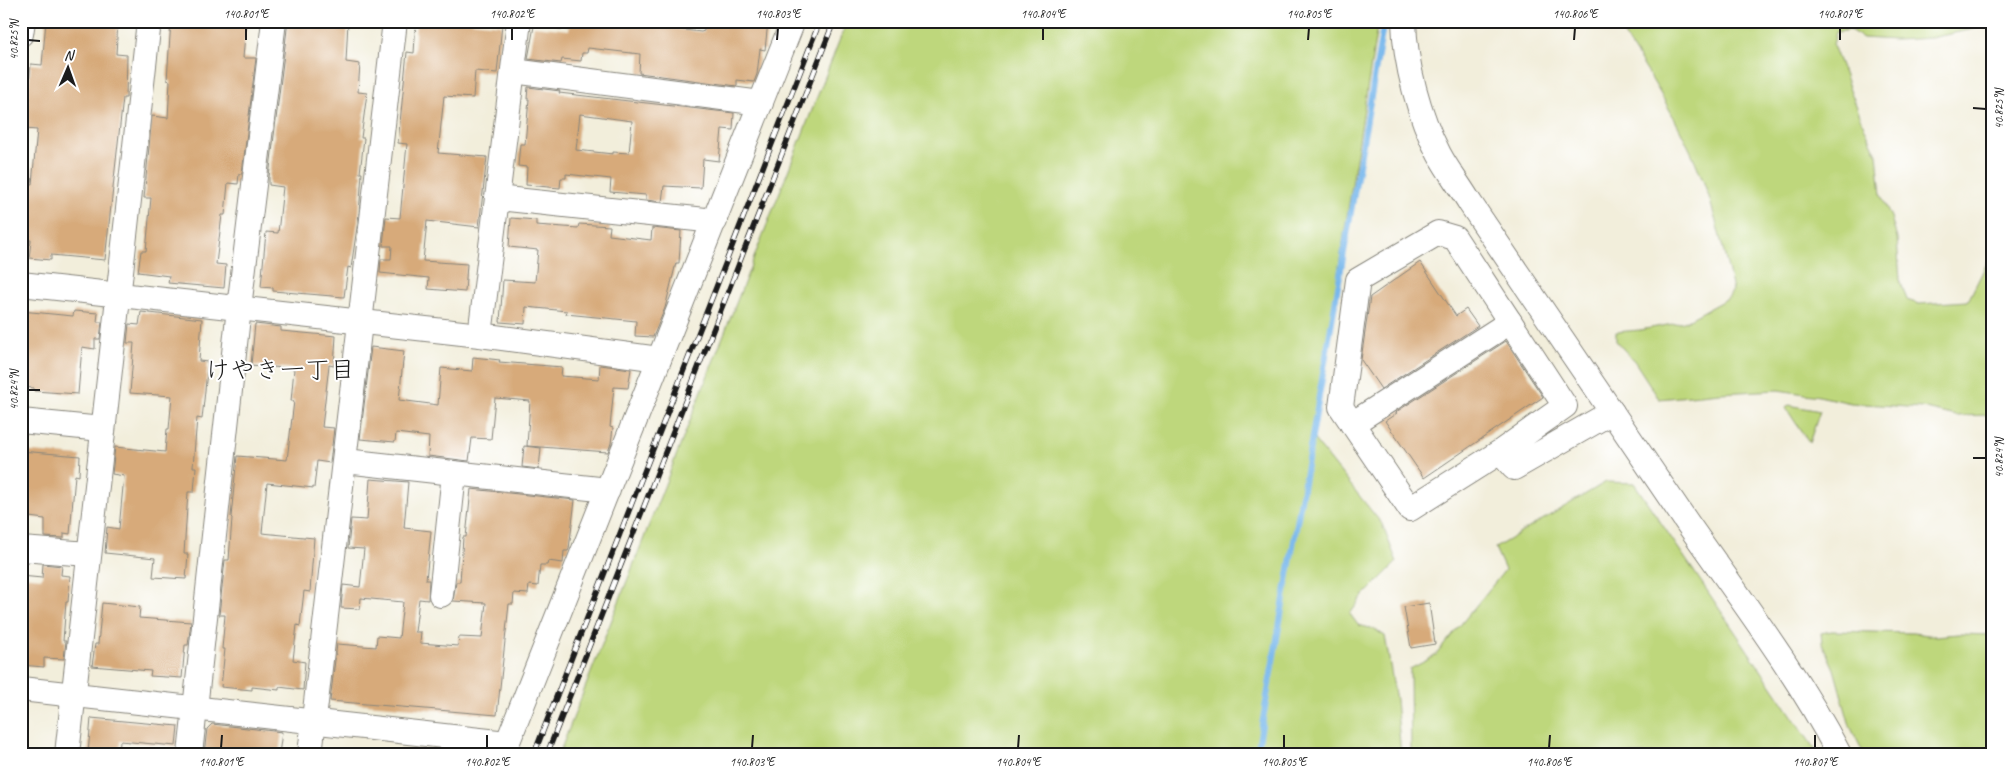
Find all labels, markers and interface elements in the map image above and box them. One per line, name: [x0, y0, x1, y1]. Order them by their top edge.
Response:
text: 140.801°E: [224, 6, 270, 22]
text: 140.802°E: [490, 6, 536, 22]
text: 140.803°E: [756, 6, 802, 22]
text: 140.804°E: [1021, 6, 1067, 22]
text: 140.805°E: [1287, 6, 1333, 22]
text: 140.806°E: [1553, 6, 1599, 22]
text: 140.807°E: [1818, 6, 1864, 22]
text: 40.825°N: [6, 18, 22, 60]
north arrow: [42, 42, 92, 92]
text: N: [64, 47, 75, 64]
text: 40.825°N: [1991, 87, 2007, 129]
district label: けやき一丁目: [205, 354, 355, 386]
text: 40.824°N: [6, 368, 22, 410]
text: 40.824°N: [1991, 436, 2007, 478]
text: 140.801°E: [199, 754, 245, 770]
text: 140.802°E: [465, 754, 511, 770]
text: 140.803°E: [730, 754, 776, 770]
text: 140.804°E: [996, 754, 1042, 770]
text: 140.805°E: [1262, 754, 1308, 770]
text: 140.806°E: [1527, 754, 1573, 770]
text: 140.807°E: [1793, 754, 1839, 770]

